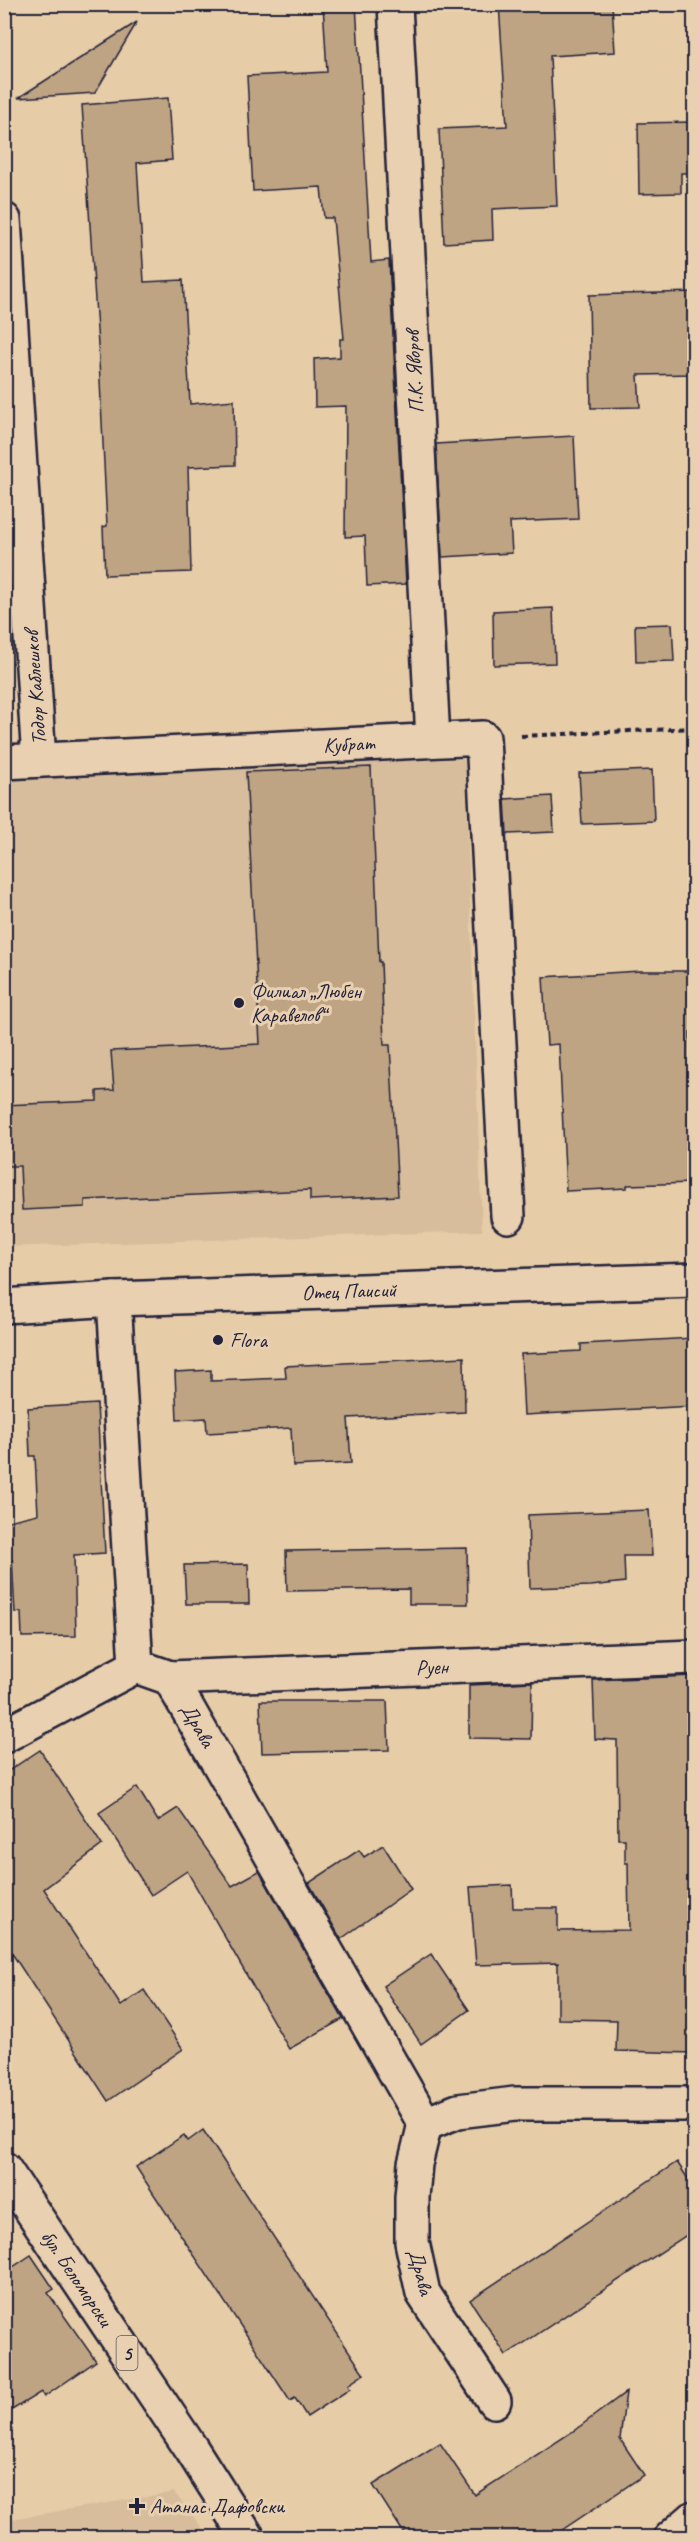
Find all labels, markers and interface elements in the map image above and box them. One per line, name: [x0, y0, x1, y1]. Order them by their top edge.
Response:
street label: П.К. Яворов: [399, 325, 429, 414]
street label: Тодор Каблешков: [18, 625, 52, 746]
street label: Кубрат: [323, 730, 377, 758]
place label: Филиал „Любен Каравелов“: [251, 978, 362, 1028]
marker: Филиал „Любен Каравелов“: [232, 996, 246, 1010]
street label: Отец Паисий: [301, 1276, 398, 1306]
place label: Flora: [230, 1327, 268, 1353]
marker: Flora: [211, 1333, 225, 1347]
street label: Руен: [415, 1653, 450, 1681]
street label: Драва: [175, 1698, 222, 1753]
street label: бул. Беломорски: [35, 2225, 119, 2332]
street label: Драва: [402, 2246, 440, 2299]
road number: 5: [116, 2336, 138, 2370]
place label: Атанас Дафовски: [150, 2493, 286, 2519]
marker: Атанас Дафовски: [128, 2497, 146, 2515]

